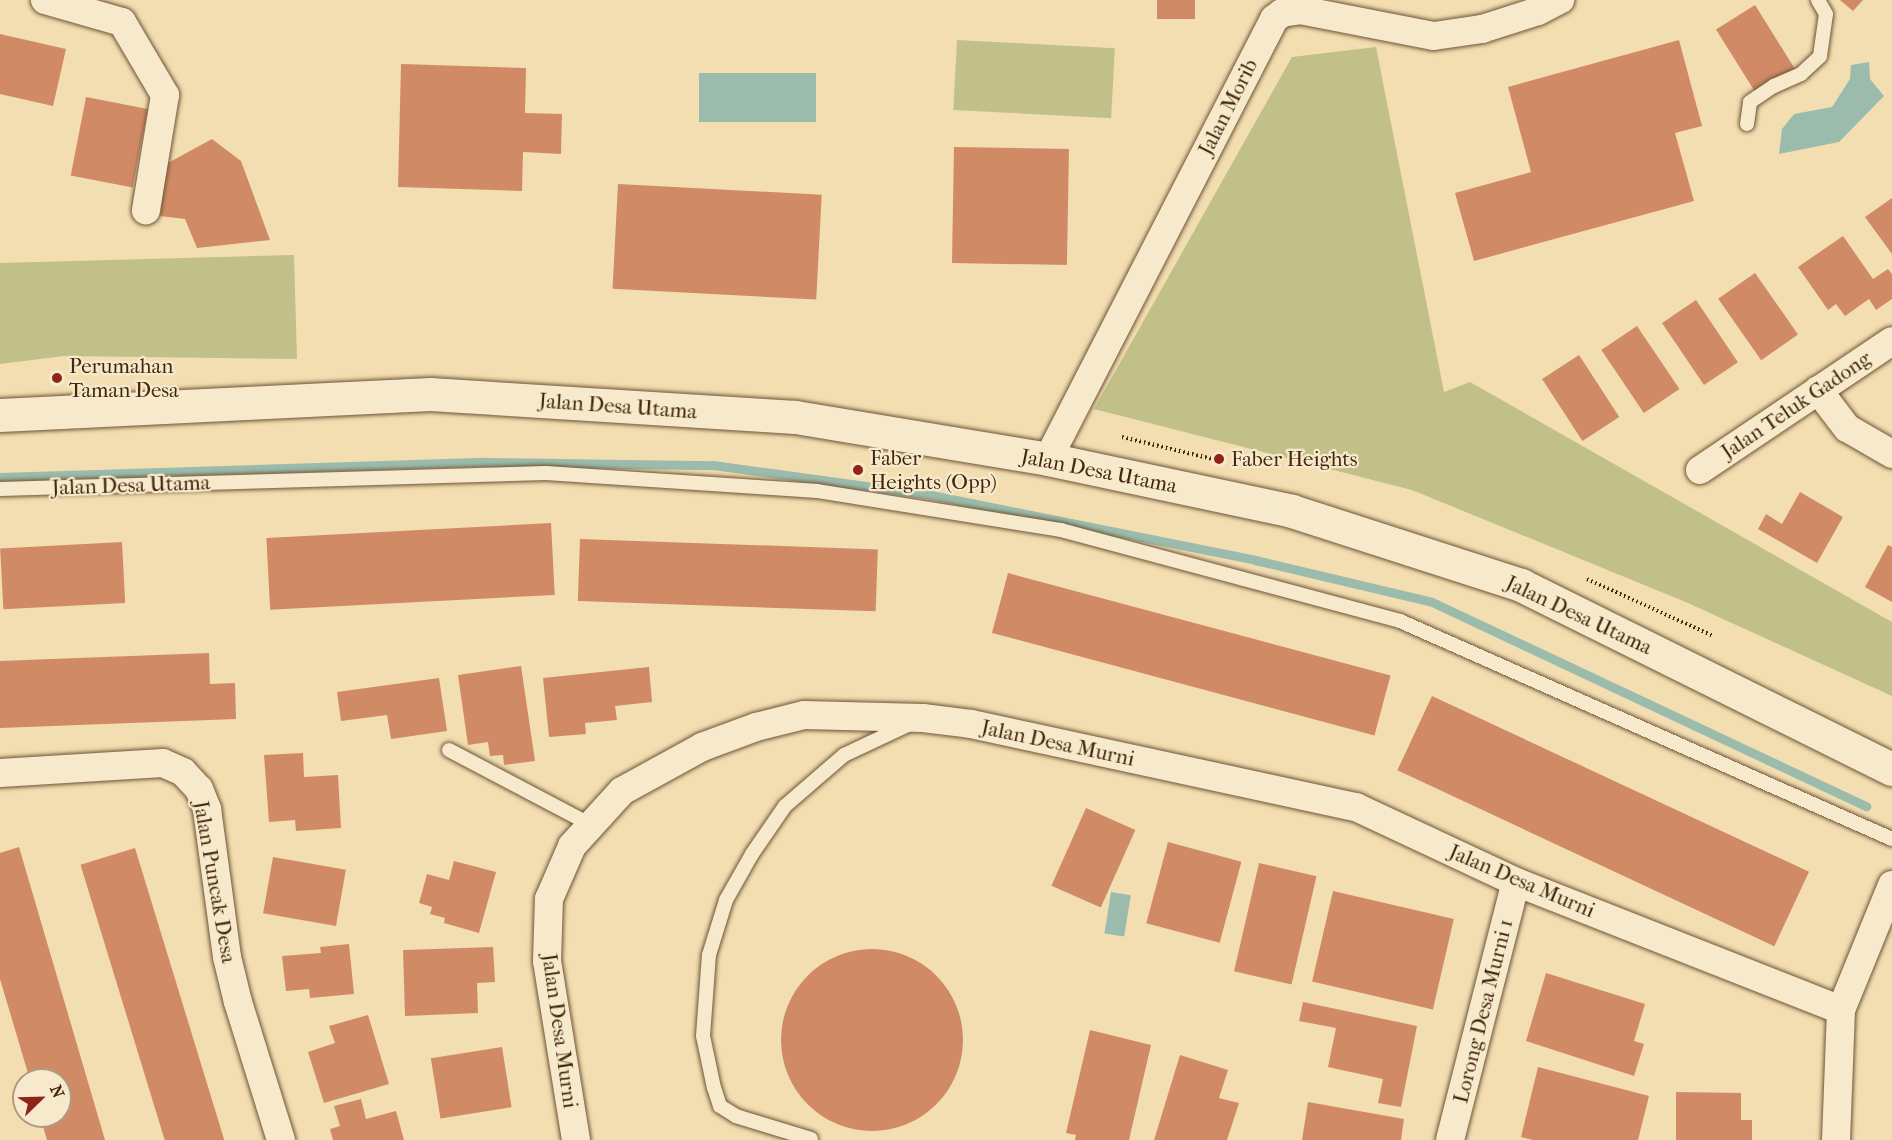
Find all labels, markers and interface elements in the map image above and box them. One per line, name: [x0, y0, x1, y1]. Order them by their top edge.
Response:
street label: Jalan Morib: [1193, 55, 1263, 159]
street label: Jalan Teluk Gadong: [1716, 346, 1876, 464]
place label: Perumahan Taman Desa: [69, 353, 179, 403]
marker: Perumahan Taman Desa: [50, 371, 64, 385]
street label: Jalan Desa Utama: [538, 388, 698, 424]
street label: Jalan Desa Utama: [1019, 444, 1179, 498]
place label: Faber Heights (Opp): [870, 445, 997, 495]
place label: Faber Heights: [1231, 446, 1358, 472]
marker: Faber Heights: [1212, 452, 1226, 466]
marker: Faber Heights (Opp): [851, 463, 865, 477]
street label: Jalan Desa Utama: [51, 470, 211, 500]
street label: Jalan Desa Utama: [1502, 570, 1656, 660]
street label: Jalan Desa Murni: [979, 714, 1137, 772]
street label: Jalan Puncak Desa: [188, 799, 242, 965]
street label: Jalan Desa Murni: [1445, 839, 1599, 923]
street label: Lorong Desa Murni 1: [1448, 916, 1518, 1106]
street label: Jalan Desa Murni: [537, 952, 583, 1110]
north arrow: [12, 1068, 72, 1128]
text: N: [46, 1082, 68, 1101]

